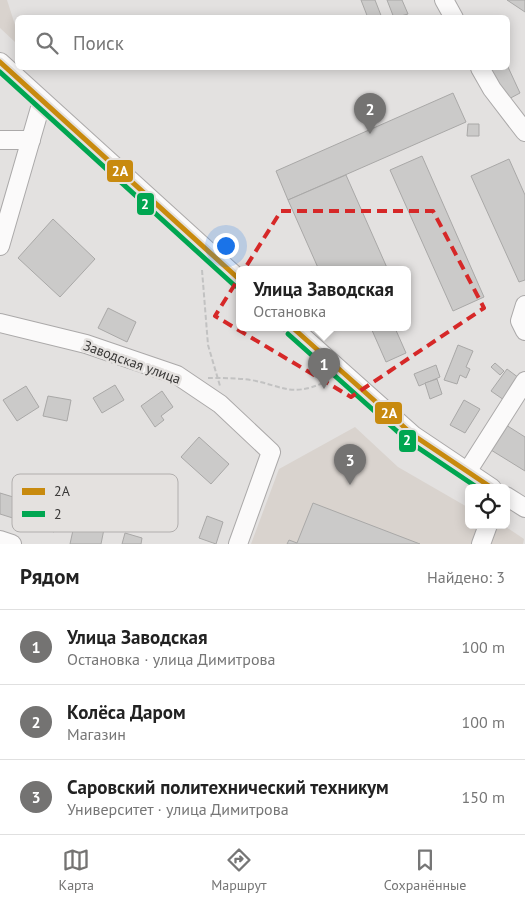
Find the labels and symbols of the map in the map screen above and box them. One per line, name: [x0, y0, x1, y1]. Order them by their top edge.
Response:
pin: 2: [354, 93, 386, 134]
line badge: 2А: [106, 159, 134, 183]
text: 2А: [112, 162, 129, 180]
line badge: 2: [136, 192, 155, 216]
text: 2: [141, 195, 149, 213]
your location: [213, 233, 239, 259]
street label: Заводская улица: [81, 336, 183, 388]
pin: 1: [308, 348, 340, 389]
line badge: 2А: [374, 401, 403, 425]
text: 2А: [381, 404, 398, 422]
line badge: 2: [398, 429, 417, 453]
text: 2: [403, 431, 411, 449]
pin: 3: [334, 444, 366, 485]
legend: [12, 474, 178, 532]
text: 2А: [54, 482, 71, 500]
text: 2: [54, 505, 62, 523]

